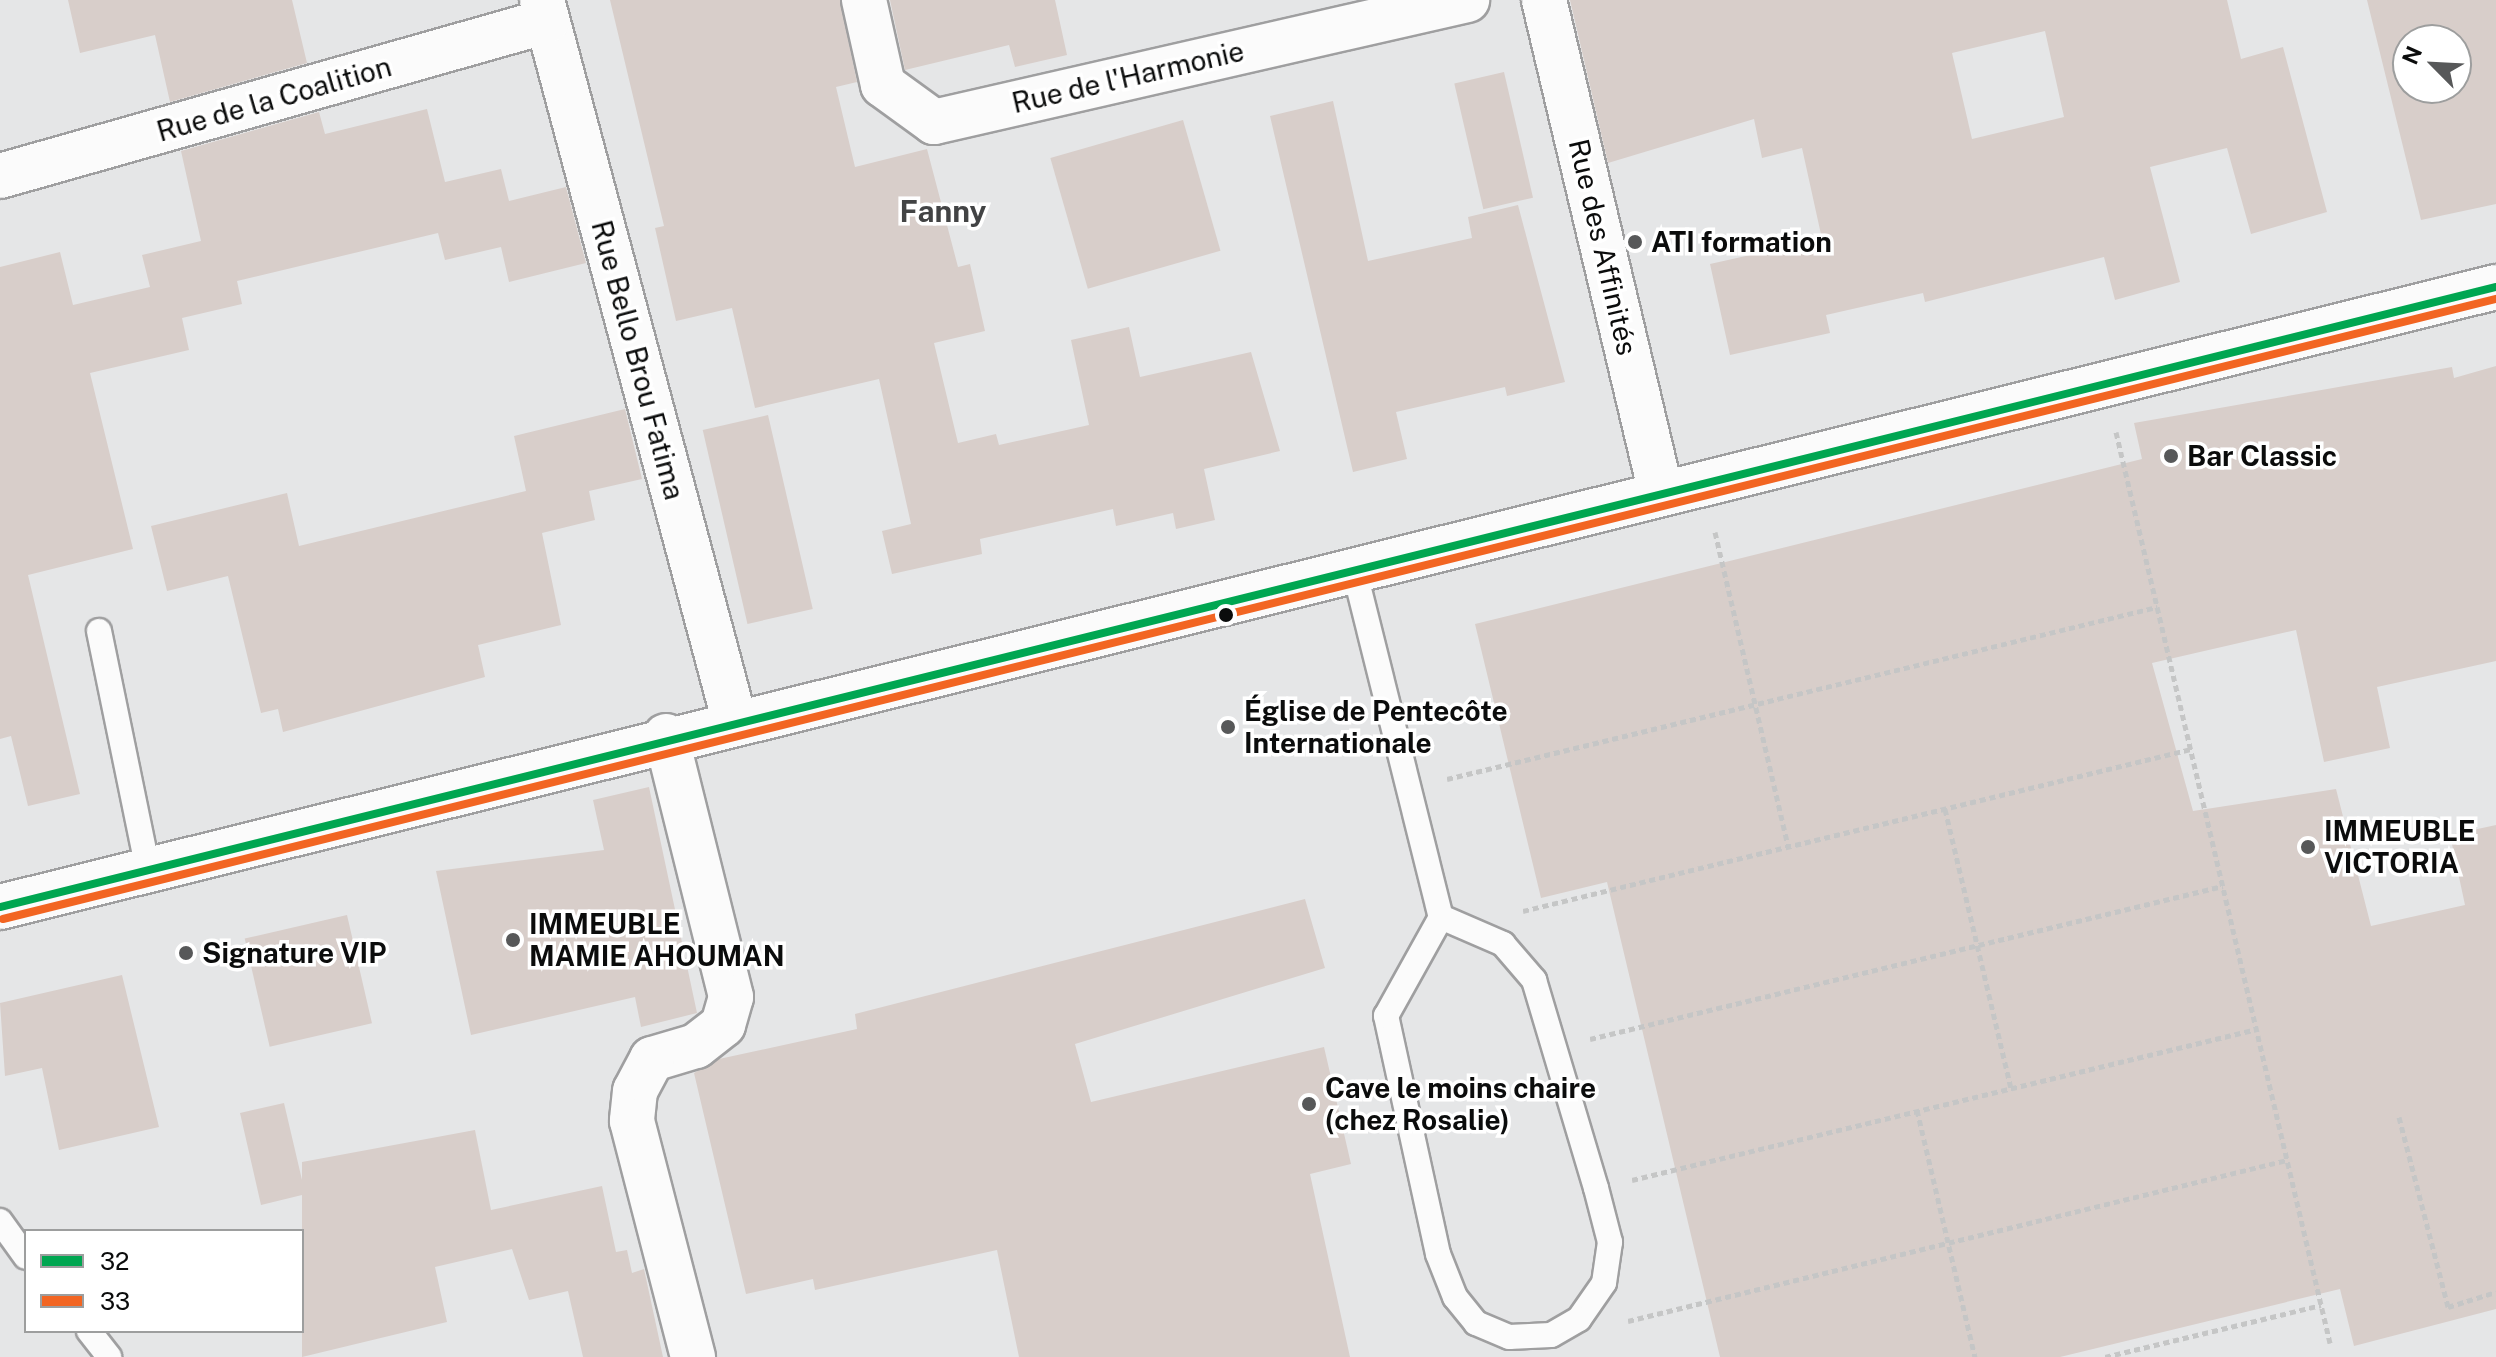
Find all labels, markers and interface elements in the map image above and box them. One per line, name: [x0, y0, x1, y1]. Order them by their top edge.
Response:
north arrow: [2392, 24, 2472, 104]
street label: Rue de l'Harmonie: [1008, 34, 1248, 120]
text: N: [2397, 42, 2427, 68]
street label: Rue de la Coalition: [153, 49, 395, 149]
street label: Rue des Affinités: [1562, 135, 1644, 359]
district label: Fanny: [899, 193, 987, 229]
street label: Rue Bello Brou Fatima: [584, 217, 692, 503]
place label: ATI formation: [1651, 225, 1832, 259]
marker: ATI formation: [1626, 233, 1644, 251]
place label: Bar Classic: [2187, 439, 2337, 473]
marker: Bar Classic: [2162, 447, 2180, 465]
unlabelled marker: [1218, 607, 1234, 623]
place label: Église de Pentecôte Internationale: [1244, 694, 1508, 760]
marker: Église de Pentecôte Internationale: [1219, 718, 1237, 736]
place label: IMMEUBLE VICTORIA: [2324, 814, 2476, 880]
marker: IMMEUBLE VICTORIA: [2299, 838, 2317, 856]
place label: IMMEUBLE MAMIE AHOUMAN: [529, 907, 785, 973]
marker: IMMEUBLE MAMIE AHOUMAN: [504, 931, 522, 949]
place label: Signature VIP: [202, 936, 387, 970]
marker: Signature VIP: [177, 944, 195, 962]
place label: Cave le moins chaire (chez Rosalie): [1325, 1071, 1597, 1137]
marker: Cave le moins chaire (chez Rosalie): [1300, 1095, 1318, 1113]
legend: [24, 1229, 304, 1333]
text: 32: [100, 1247, 129, 1275]
text: 33: [100, 1287, 130, 1315]

